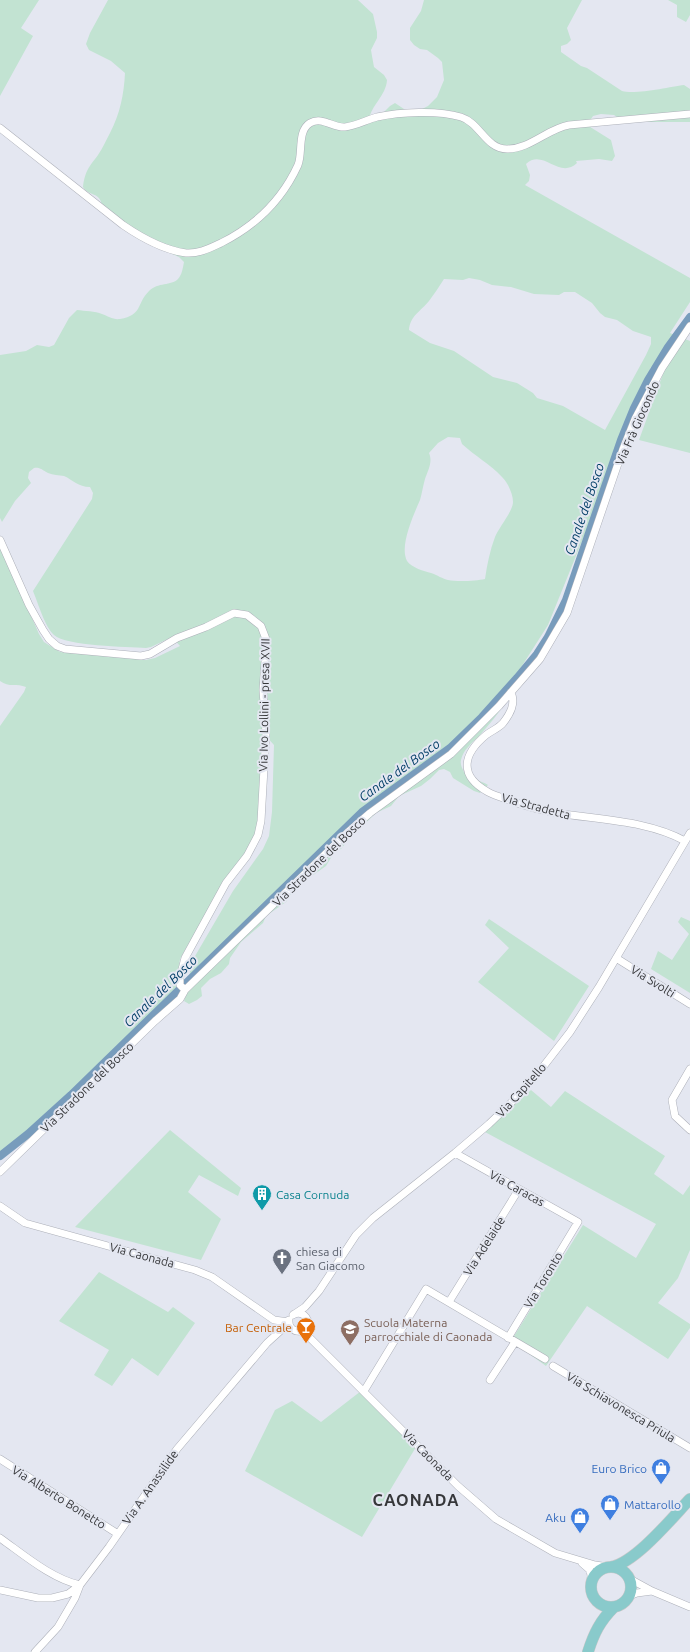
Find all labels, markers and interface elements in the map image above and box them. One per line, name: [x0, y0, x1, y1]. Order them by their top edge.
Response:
street label: Via Frà Giocondo: [613, 379, 661, 467]
water label: Canale del Bosco: [562, 461, 606, 557]
street label: Via Ivo Lollini - presa XVII: [256, 638, 272, 772]
water label: Canale del Bosco: [356, 736, 442, 804]
street label: Via Stradetta: [500, 791, 572, 821]
street label: Via Stradone del Bosco: [270, 813, 368, 909]
water label: Canale del Bosco: [121, 953, 199, 1029]
street label: Via Svolti: [629, 962, 678, 1000]
street label: Via Stradone del Bosco: [38, 1039, 136, 1135]
street label: Via Capitello: [493, 1060, 549, 1120]
street label: Via Caracas: [487, 1168, 547, 1208]
building icon: Casa Cornuda: [251, 1183, 273, 1211]
place label: Casa Cornuda: [276, 1188, 349, 1201]
street label: Via Adelaide: [461, 1214, 507, 1278]
street label: Via Caonada: [108, 1240, 176, 1270]
place label: chiesa di San Giacomo: [296, 1245, 365, 1272]
church icon: chiesa di San Giacomo: [271, 1247, 293, 1275]
street label: Via Toronto: [521, 1250, 565, 1310]
bar icon: Bar Centrale: [295, 1316, 317, 1344]
place label: Scuola Materna parrocchiale di Caonada: [364, 1316, 492, 1343]
school or university icon: Scuola Materna parrocchiale di Caonada: [339, 1318, 361, 1346]
place label: Bar Centrale: [225, 1321, 292, 1334]
street label: Via Schiavonesca Priula: [564, 1369, 678, 1445]
street label: Via Caonada: [400, 1427, 456, 1483]
street label: Via A. Anassilide: [120, 1447, 180, 1527]
shop icon: Euro Brico: [650, 1457, 672, 1485]
place label: Euro Brico: [592, 1462, 647, 1475]
street label: Via Alberto Bonetto: [10, 1463, 108, 1531]
district label: CAONADA: [373, 1491, 459, 1509]
shop icon: Mattarollo: [599, 1493, 621, 1521]
place label: Mattarollo: [624, 1498, 681, 1511]
shop icon: Aku: [569, 1506, 591, 1534]
place label: Aku: [545, 1511, 566, 1524]

